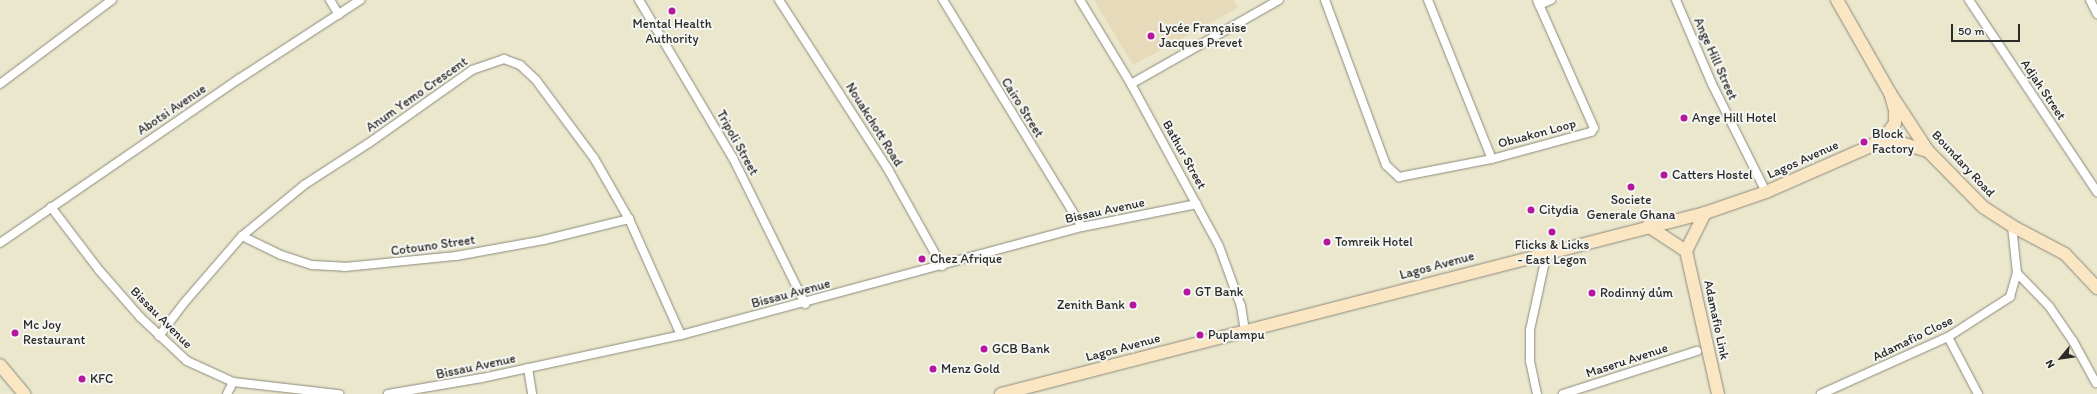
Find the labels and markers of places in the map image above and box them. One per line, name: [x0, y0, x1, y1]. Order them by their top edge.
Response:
marker: Mental Health Authority: [667, 6, 677, 16]
place label: Mental Health Authority: [633, 17, 711, 48]
place label: Lycée Française Jacques Prevet: [1159, 21, 1246, 52]
marker: Lycée Française Jacques Prevet: [1146, 31, 1156, 41]
place label: Ange Hill Hotel: [1692, 110, 1776, 126]
marker: Ange Hill Hotel: [1679, 113, 1689, 123]
place label: Block Factory: [1872, 127, 1914, 158]
marker: Block Factory: [1859, 137, 1869, 147]
place label: Catters Hostel: [1672, 167, 1753, 183]
marker: Catters Hostel: [1659, 170, 1669, 180]
marker: Societe Generale Ghana: [1626, 182, 1636, 192]
place label: Societe Generale Ghana: [1586, 193, 1676, 224]
place label: Citydia: [1539, 202, 1579, 218]
marker: Citydia: [1526, 205, 1536, 215]
marker: Flicks & Licks - East Legon: [1547, 227, 1557, 237]
place label: Tomreik Hotel: [1335, 234, 1413, 250]
marker: Tomreik Hotel: [1322, 237, 1332, 247]
place label: Flicks & Licks - East Legon: [1515, 238, 1589, 269]
place label: Chez Afrique: [930, 251, 1002, 267]
marker: Chez Afrique: [917, 254, 927, 264]
place label: GT Bank: [1195, 284, 1243, 300]
place label: Rodinný dům: [1600, 285, 1673, 301]
marker: GT Bank: [1182, 287, 1192, 297]
marker: Rodinný dům: [1587, 288, 1597, 298]
place label: Zenith Bank: [1057, 297, 1125, 313]
marker: Zenith Bank: [1128, 300, 1138, 310]
place label: Mc Joy Restaurant: [23, 318, 85, 349]
place label: Puplampu: [1208, 327, 1265, 343]
marker: Mc Joy Restaurant: [10, 328, 20, 338]
marker: Puplampu: [1195, 330, 1205, 340]
place label: GCB Bank: [992, 341, 1050, 357]
marker: GCB Bank: [979, 344, 989, 354]
place label: Menz Gold: [941, 361, 1000, 377]
marker: Menz Gold: [928, 364, 938, 374]
place label: KFC: [90, 371, 113, 387]
marker: KFC: [77, 374, 87, 384]

